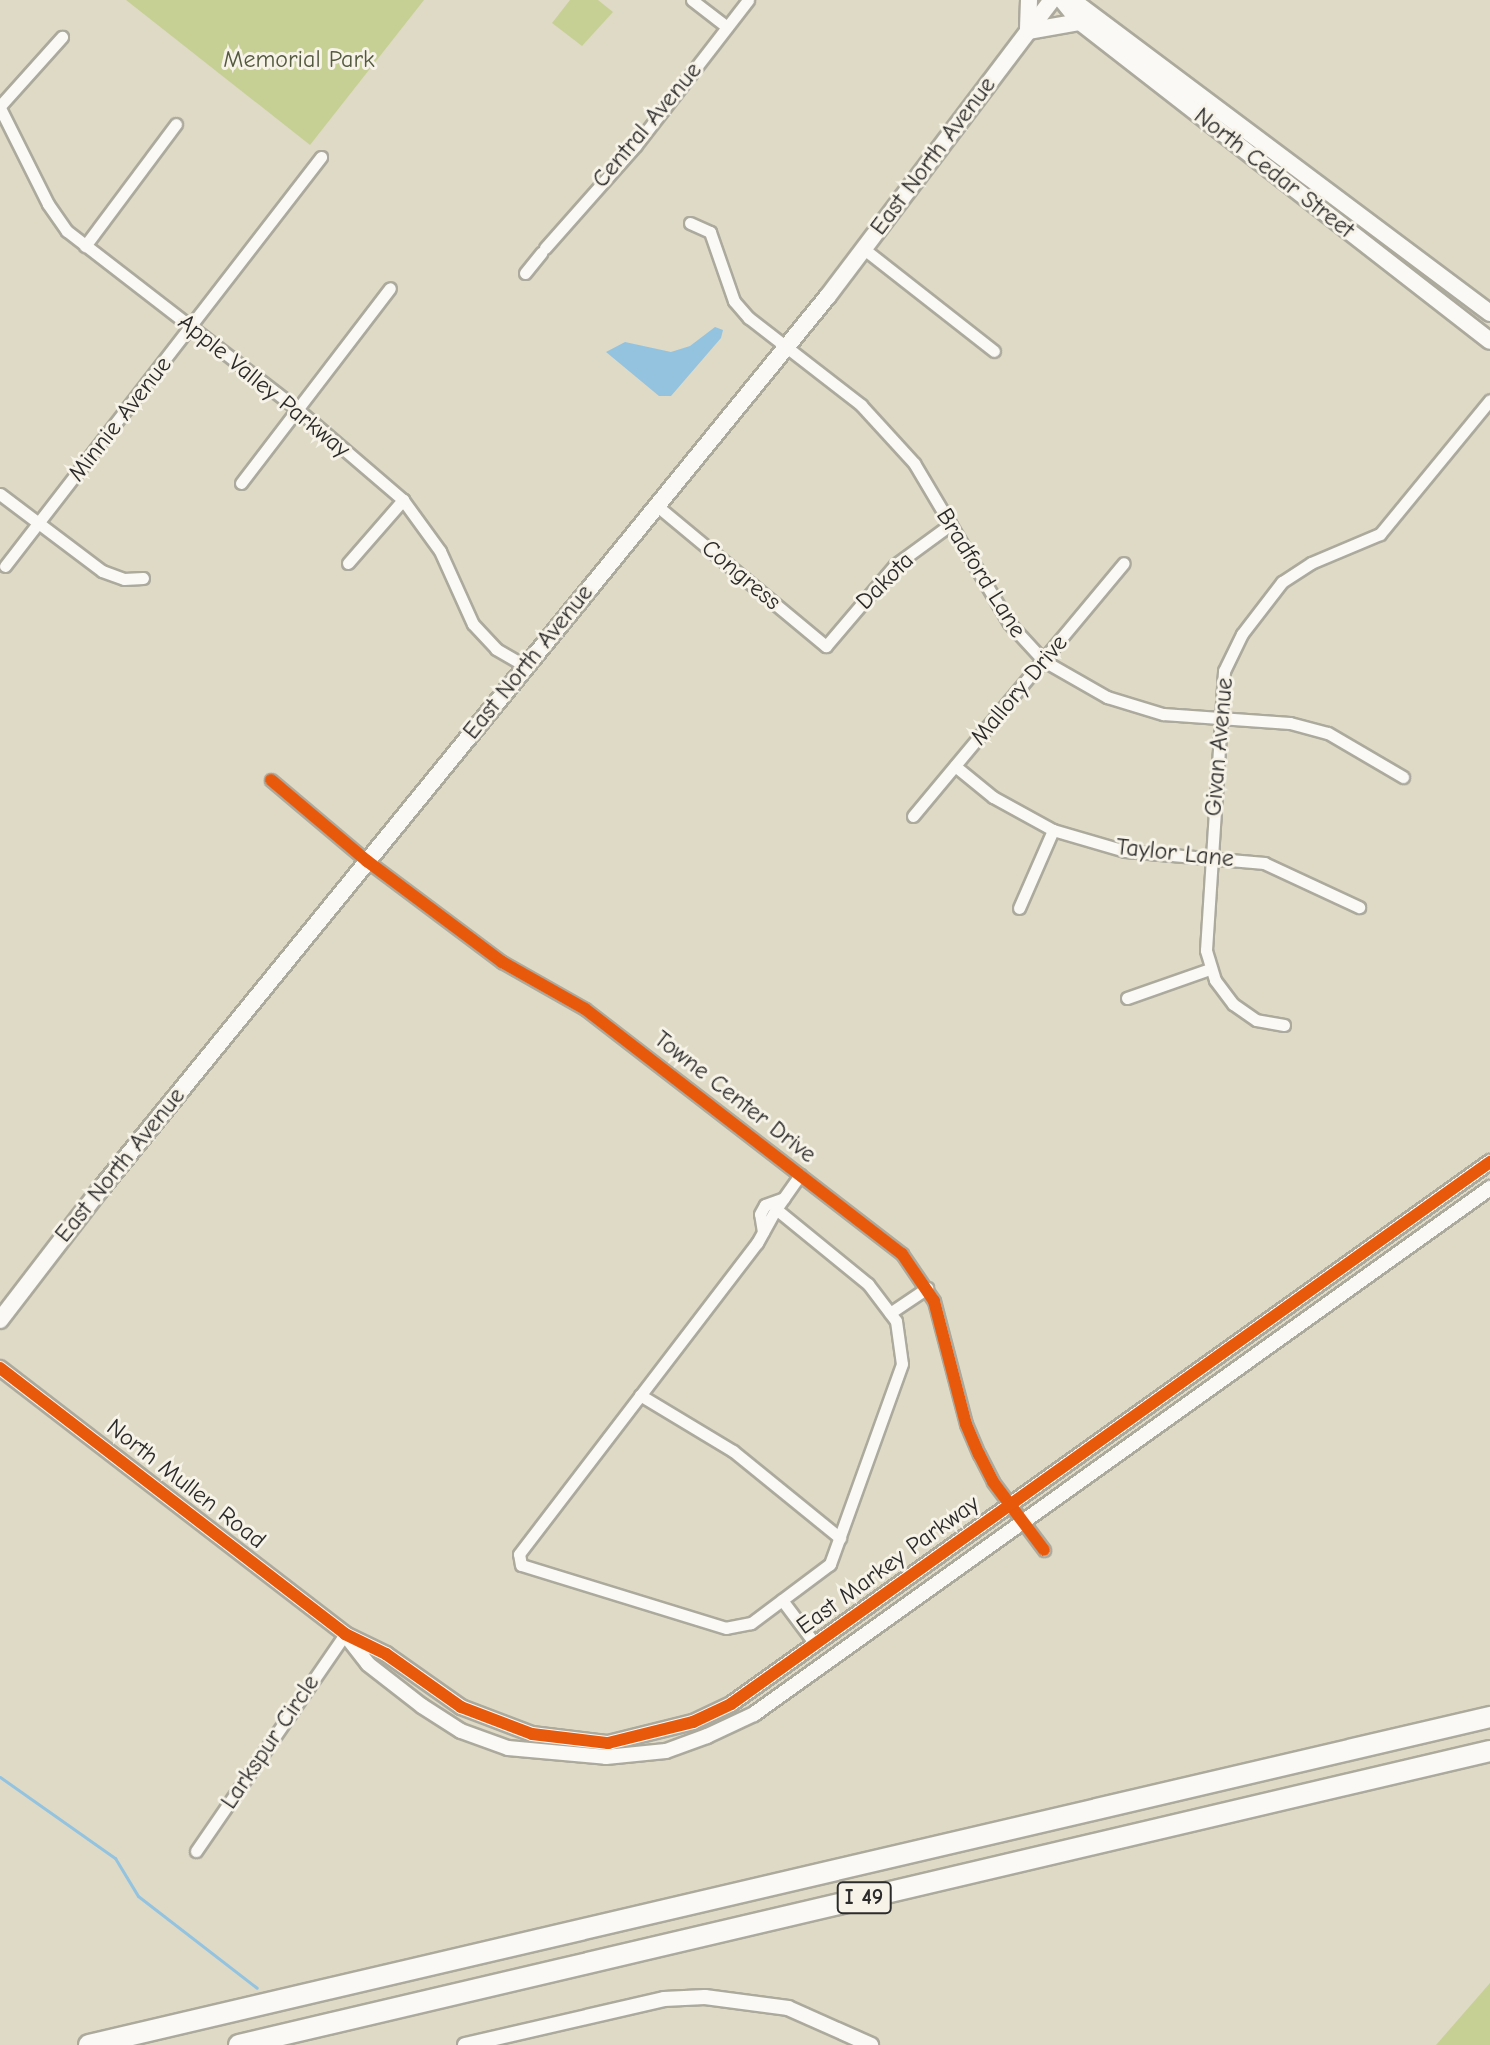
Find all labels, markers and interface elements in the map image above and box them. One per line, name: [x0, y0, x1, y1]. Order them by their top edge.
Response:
park label: Memorial Park: [223, 46, 375, 74]
street label: Central Avenue: [586, 56, 708, 194]
street label: East North Avenue: [864, 71, 1002, 241]
street label: North Cedar Street: [1188, 102, 1360, 244]
street label: Apple Valley Parkway: [172, 308, 356, 464]
street label: Minnie Avenue: [62, 351, 178, 487]
street label: Bradford Lane: [930, 503, 1032, 643]
street label: Congress: [696, 534, 786, 616]
street label: Dakota: [850, 546, 920, 616]
street label: East North Avenue: [457, 579, 599, 745]
street label: Mallory Drive: [964, 629, 1074, 751]
street label: Givan Avenue: [1199, 677, 1239, 817]
street label: Taylor Lane: [1115, 833, 1235, 873]
street label: Towne Center Drive: [648, 1025, 822, 1169]
street label: East North Avenue: [49, 1082, 191, 1248]
street label: North Mullen Road: [101, 1413, 271, 1555]
street label: East Markey Parkway: [791, 1489, 985, 1641]
street label: Larkspur Circle: [215, 1669, 325, 1815]
road number: I 49: [836, 1880, 892, 1916]

